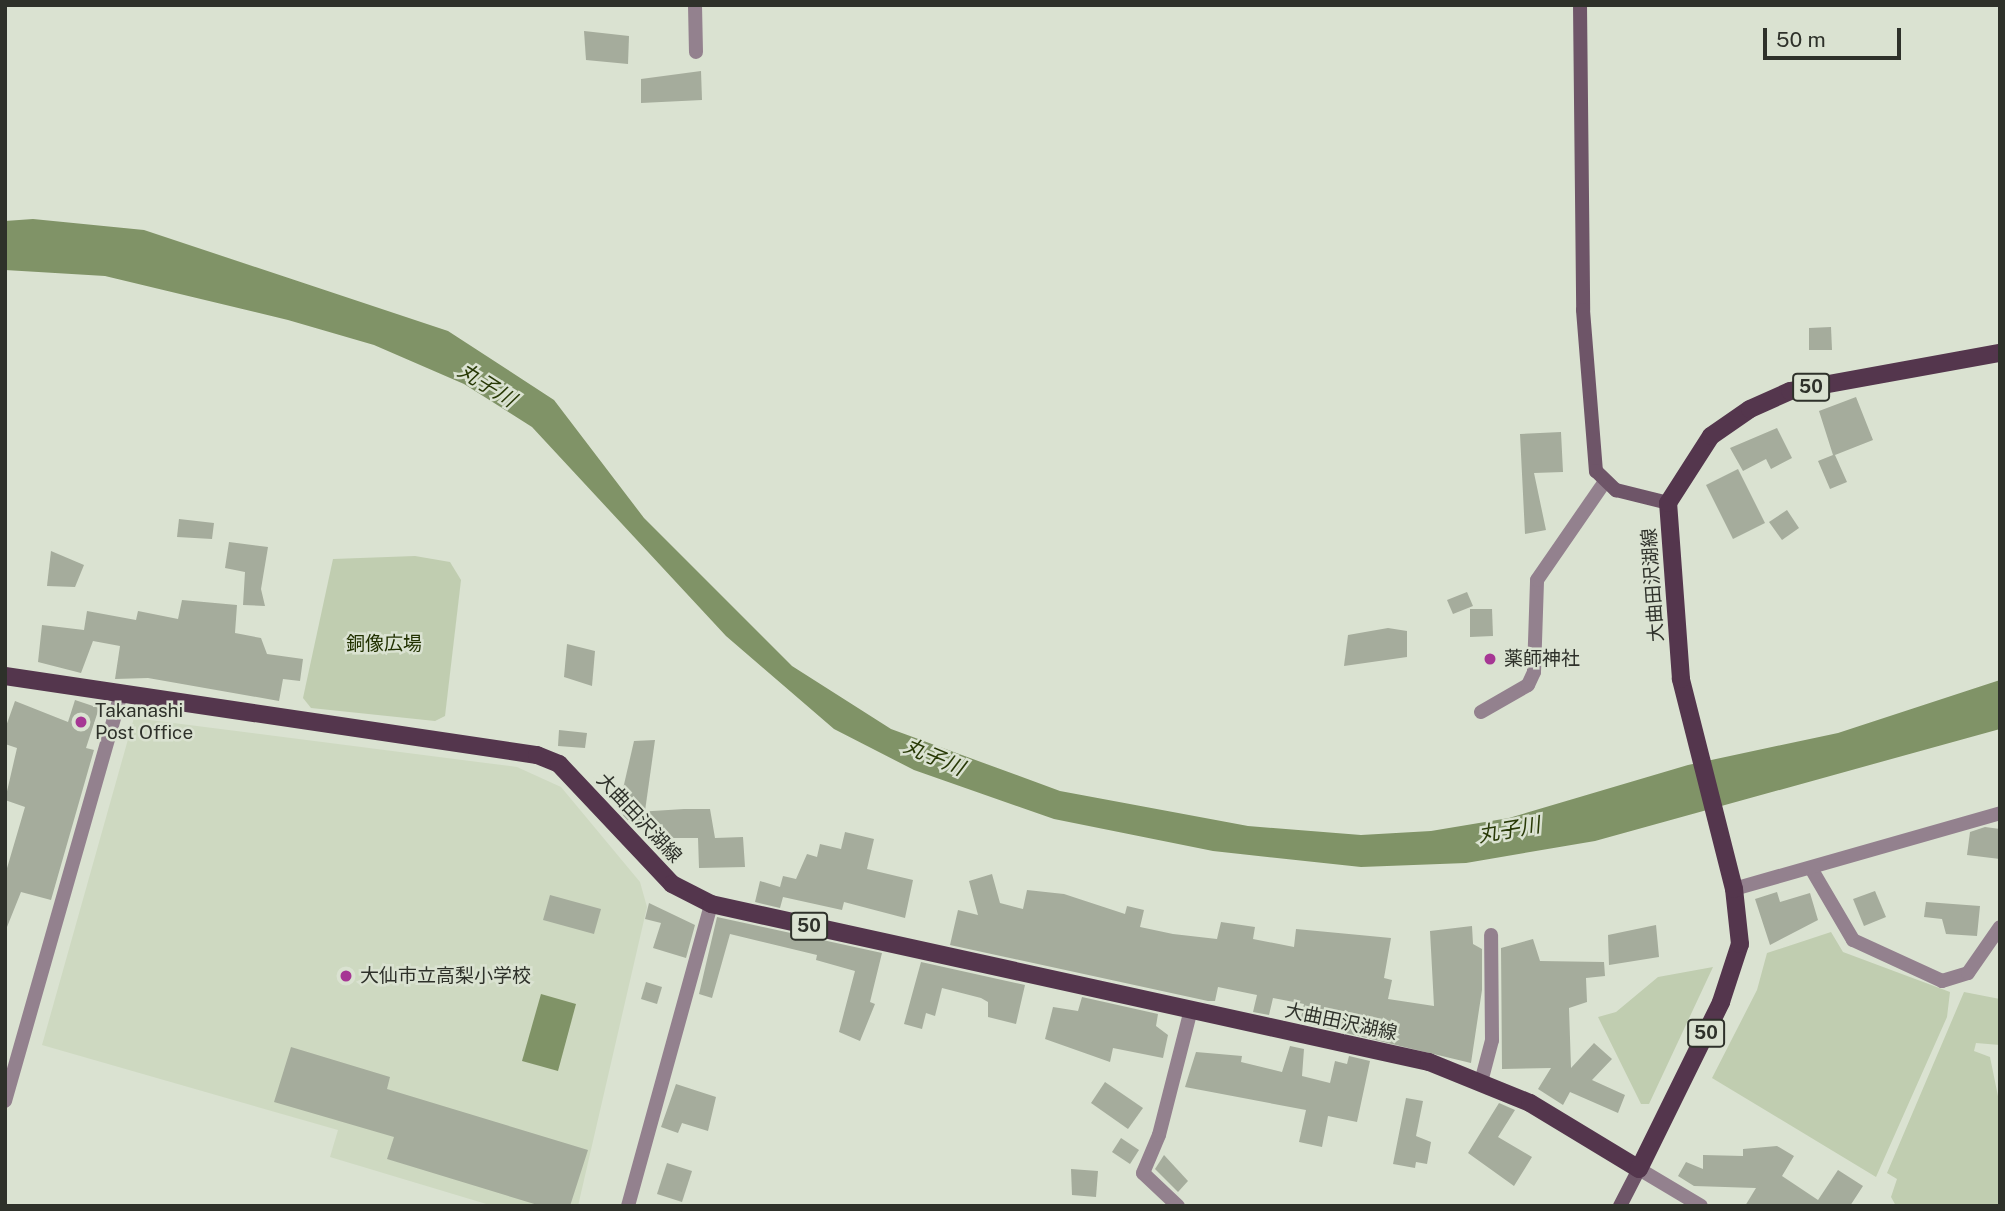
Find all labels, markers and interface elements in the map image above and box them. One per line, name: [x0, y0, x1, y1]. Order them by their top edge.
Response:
scale bar: [1767, 14, 1905, 58]
text: 50 m: [1776, 27, 1826, 52]
water label: 丸子川: [454, 358, 520, 412]
road number: 50: [1792, 372, 1830, 402]
street label: 大曲田沢湖線: [1638, 527, 1668, 643]
park label: 銅像広場: [346, 633, 422, 655]
place label: 薬師神社: [1504, 648, 1580, 670]
marker: 薬師神社: [1482, 651, 1498, 667]
place label: Takanashi Post Office: [95, 700, 193, 744]
marker: Takanashi Post Office: [73, 714, 89, 730]
water label: 丸子川: [900, 733, 968, 781]
street label: 大曲田沢湖線: [592, 769, 686, 867]
water label: 丸子川: [1476, 812, 1542, 848]
road number: 50: [790, 911, 828, 940]
place label: 大仙市立高梨小学校: [360, 965, 531, 987]
marker: 大仙市立高梨小学校: [338, 968, 354, 984]
street label: 大曲田沢湖線: [1283, 999, 1399, 1045]
road number: 50: [1687, 1018, 1725, 1048]

